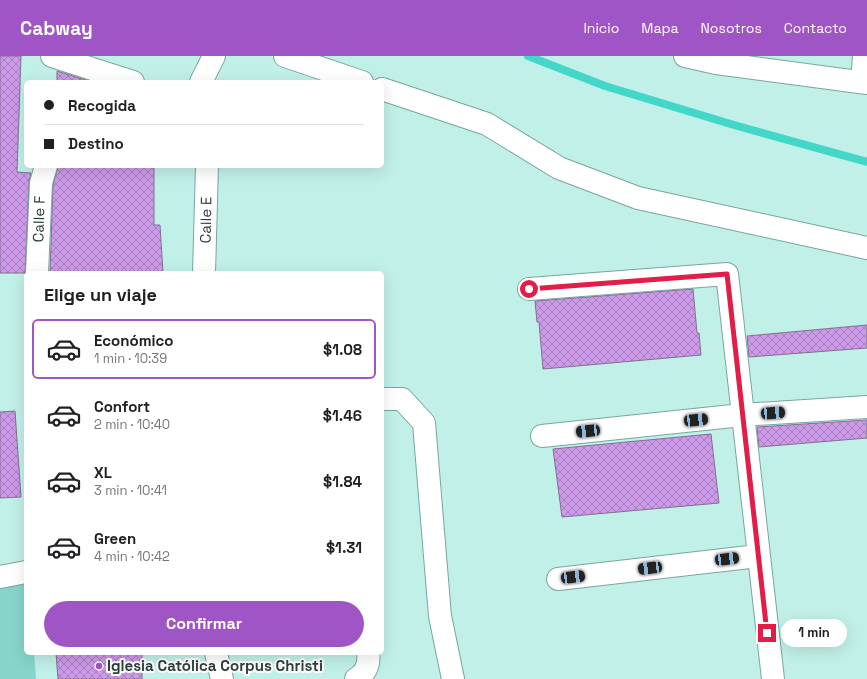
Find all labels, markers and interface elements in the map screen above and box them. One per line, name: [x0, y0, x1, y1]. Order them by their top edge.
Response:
text: Cabway: [20, 16, 93, 41]
text: Inicio: [583, 19, 619, 37]
text: Mapa: [641, 19, 679, 37]
text: Nosotros: [701, 19, 762, 37]
text: Contacto: [784, 19, 847, 37]
text: Recogida: [68, 96, 136, 115]
text: Destino: [68, 134, 124, 153]
street label: Calle F: [28, 195, 49, 243]
street label: Calle E: [196, 196, 215, 244]
route start: [520, 280, 538, 298]
text: Elige un viaje: [44, 283, 157, 306]
icon: car: [46, 331, 82, 367]
text: Económico: [94, 331, 173, 350]
text: $1.08: [323, 340, 362, 359]
text: 1 min · 10:39: [94, 350, 167, 367]
icon: car: [46, 397, 82, 433]
text: Confort: [94, 397, 150, 416]
text: $1.46: [323, 406, 362, 425]
car: [761, 406, 785, 420]
car: [683, 413, 709, 427]
text: 2 min · 10:40: [94, 416, 170, 433]
car: [575, 424, 601, 438]
icon: car: [46, 463, 82, 499]
text: XL: [94, 463, 112, 482]
text: $1.84: [323, 472, 362, 491]
text: 3 min · 10:41: [94, 482, 167, 499]
icon: car: [46, 529, 82, 565]
text: Green: [94, 529, 136, 548]
text: $1.31: [326, 538, 362, 557]
text: 4 min · 10:42: [94, 548, 170, 565]
car: [714, 552, 740, 566]
car: [637, 561, 663, 575]
car: [560, 570, 586, 584]
button: Confirmar: [44, 601, 364, 647]
callout: 1 min: [781, 619, 847, 647]
route end: [758, 624, 776, 642]
text: 1 min: [798, 624, 830, 641]
place label: Iglesia Católica Corpus Christi: [107, 656, 323, 675]
marker: Iglesia Católica Corpus Christi: [94, 661, 104, 671]

